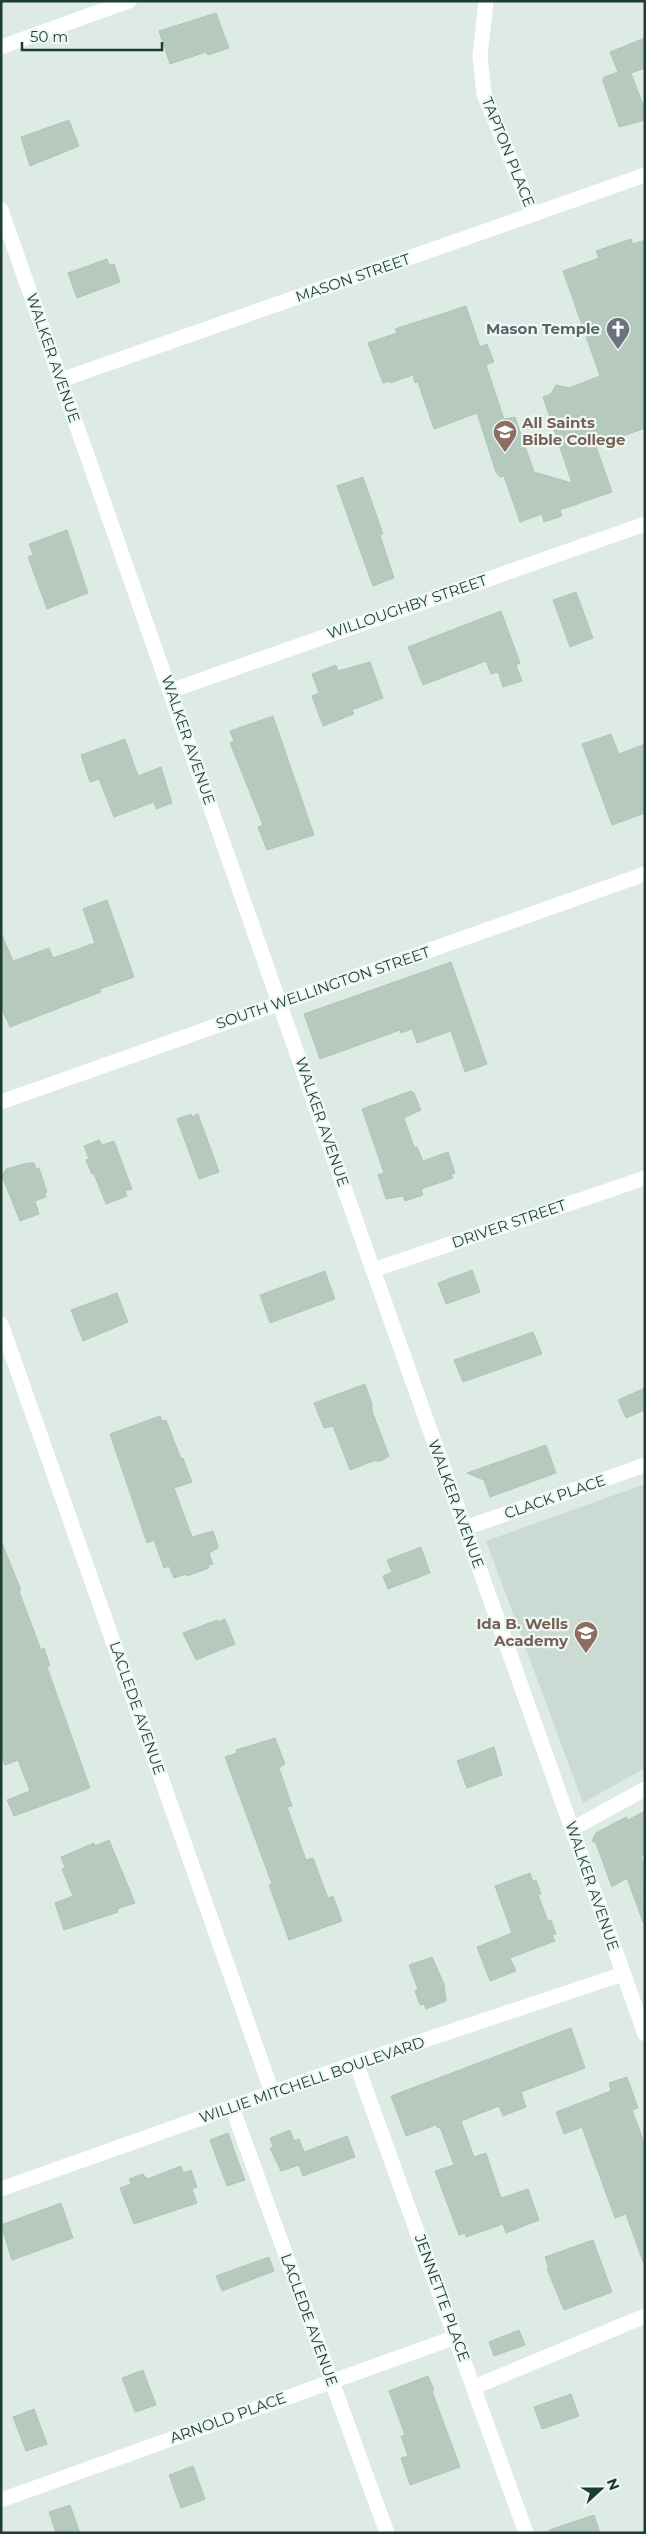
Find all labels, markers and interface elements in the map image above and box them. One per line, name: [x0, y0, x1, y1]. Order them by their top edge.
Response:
scale bar: [22, 20, 162, 52]
text: 50 m: [30, 27, 68, 46]
street label: TAPTON PLACE: [478, 94, 539, 210]
street label: MASON STREET: [293, 249, 413, 306]
street label: WALKER AVENUE: [22, 291, 85, 425]
church icon: Mason Temple: [605, 316, 631, 350]
place label: Mason Temple: [486, 319, 600, 338]
place label: All Saints Bible College: [521, 413, 625, 449]
school or university icon: All Saints Bible College: [492, 419, 518, 453]
street label: WILLOUGHBY STREET: [324, 570, 490, 643]
street label: WALKER AVENUE: [157, 673, 220, 807]
street label: SOUTH WELLINGTON STREET: [213, 942, 433, 1033]
street label: WALKER AVENUE: [291, 1055, 354, 1189]
street label: DRIVER STREET: [449, 1195, 569, 1252]
street label: WALKER AVENUE: [424, 1437, 489, 1571]
street label: CLACK PLACE: [502, 1470, 608, 1523]
place label: Ida B. Wells Academy: [476, 1614, 569, 1650]
school or university icon: Ida B. Wells Academy: [573, 1620, 599, 1654]
street label: LACLEDE AVENUE: [106, 1639, 169, 1777]
street label: WALKER AVENUE: [561, 1819, 624, 1953]
street label: WILLIE MITCHELL BOULEVARD: [197, 2032, 427, 2127]
street label: JENNETTE PLACE: [410, 2231, 474, 2364]
street label: LACLEDE AVENUE: [277, 2251, 342, 2389]
street label: ARNOLD PLACE: [167, 2388, 289, 2447]
north arrow: [576, 2464, 626, 2514]
text: N: [603, 2476, 624, 2493]

